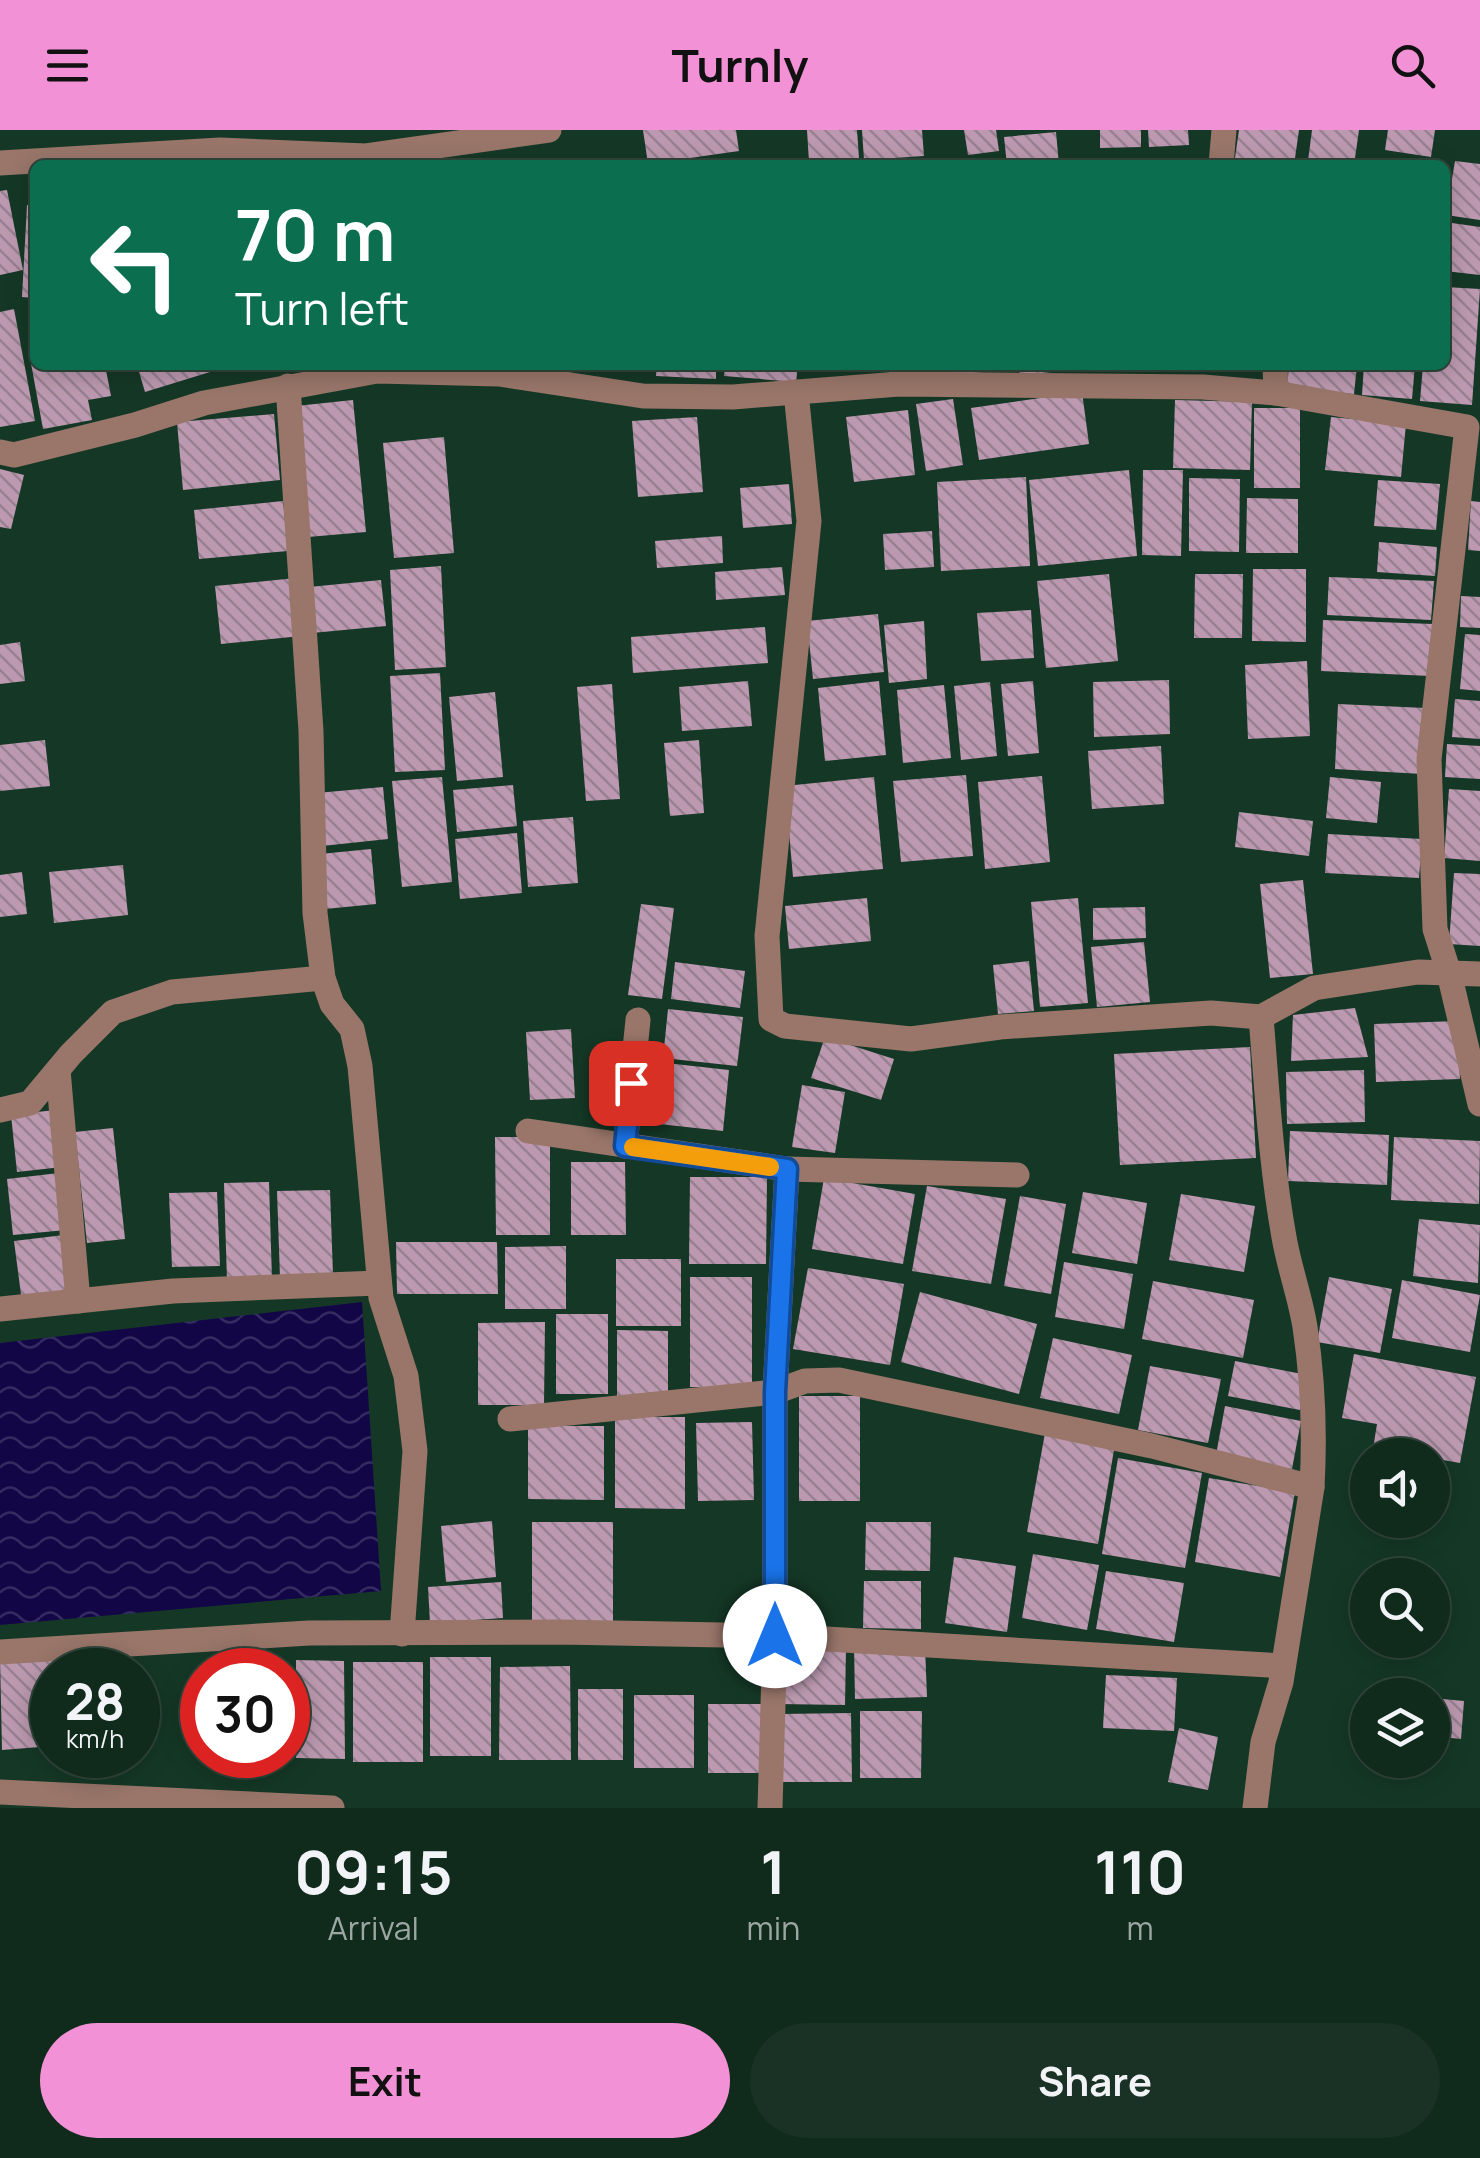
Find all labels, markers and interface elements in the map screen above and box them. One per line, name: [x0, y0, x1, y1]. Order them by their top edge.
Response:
text: Turnly: [671, 34, 809, 96]
icon: menu: [40, 38, 95, 93]
icon: search: [1385, 38, 1440, 93]
text: 70 m: [235, 186, 395, 282]
icon: left: [70, 200, 200, 330]
text: Turn left: [235, 277, 409, 339]
pin: [589, 1041, 674, 1126]
icon: arrive: [604, 1056, 659, 1111]
map controls: [1350, 1438, 1450, 1778]
button: sound: [1350, 1438, 1450, 1538]
button: search: [1350, 1558, 1450, 1658]
position arrow: [723, 1584, 827, 1688]
speed limit sign: 30: [180, 1648, 310, 1778]
text: 28: [65, 1667, 125, 1735]
button: layers: [1350, 1678, 1450, 1778]
text: km/h: [66, 1721, 124, 1756]
text: 09:15: [294, 1830, 453, 1912]
text: 1: [760, 1830, 787, 1912]
text: 110: [1094, 1830, 1186, 1912]
text: Arrival: [328, 1906, 419, 1950]
text: min: [747, 1906, 800, 1950]
text: m: [1127, 1906, 1154, 1950]
button: Exit: [40, 2023, 730, 2138]
button: Share: [750, 2023, 1440, 2138]

